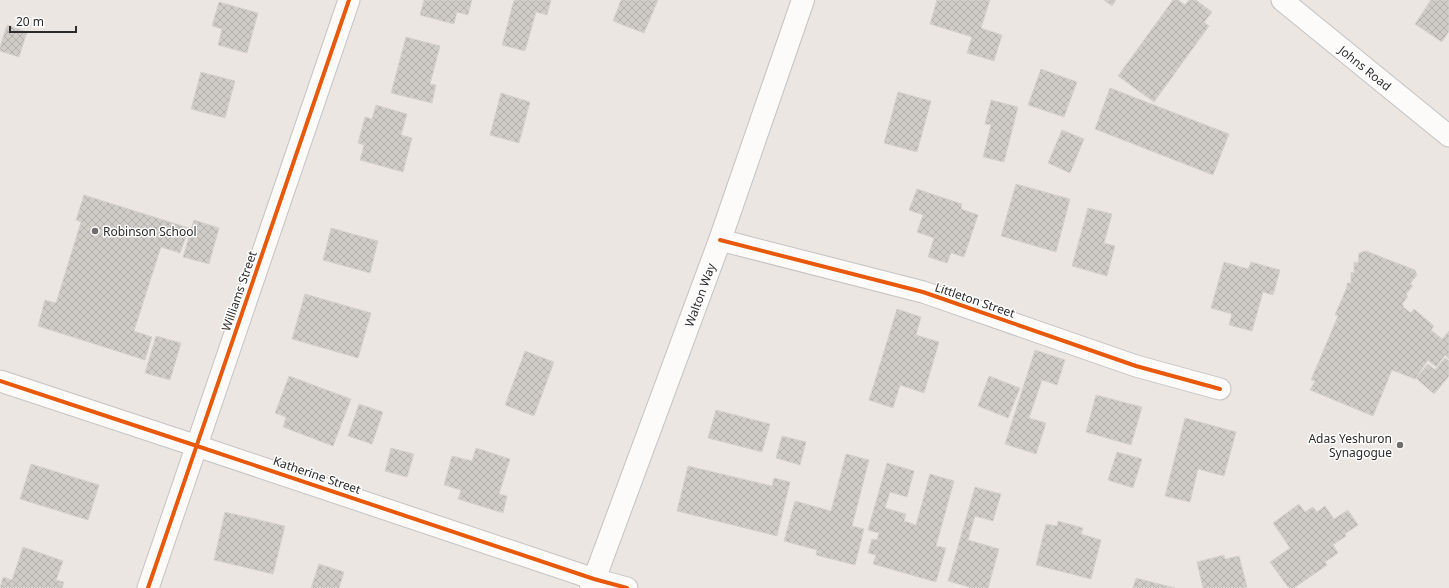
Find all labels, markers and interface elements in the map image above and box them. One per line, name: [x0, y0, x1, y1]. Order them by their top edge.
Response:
scale bar: [10, 8, 76, 34]
text: 20 m: [16, 13, 44, 30]
street label: Johns Road: [1334, 41, 1395, 94]
place label: Robinson School: [103, 223, 197, 240]
marker: Robinson School: [90, 226, 100, 236]
street label: Williams Street: [217, 248, 261, 333]
street label: Walton Way: [681, 260, 720, 329]
street label: Littleton Street: [933, 278, 1018, 322]
place label: Adas Yeshuron Synagogue: [1308, 430, 1392, 461]
marker: Adas Yeshuron Synagogue: [1395, 440, 1405, 450]
street label: Katherine Street: [271, 452, 364, 498]

